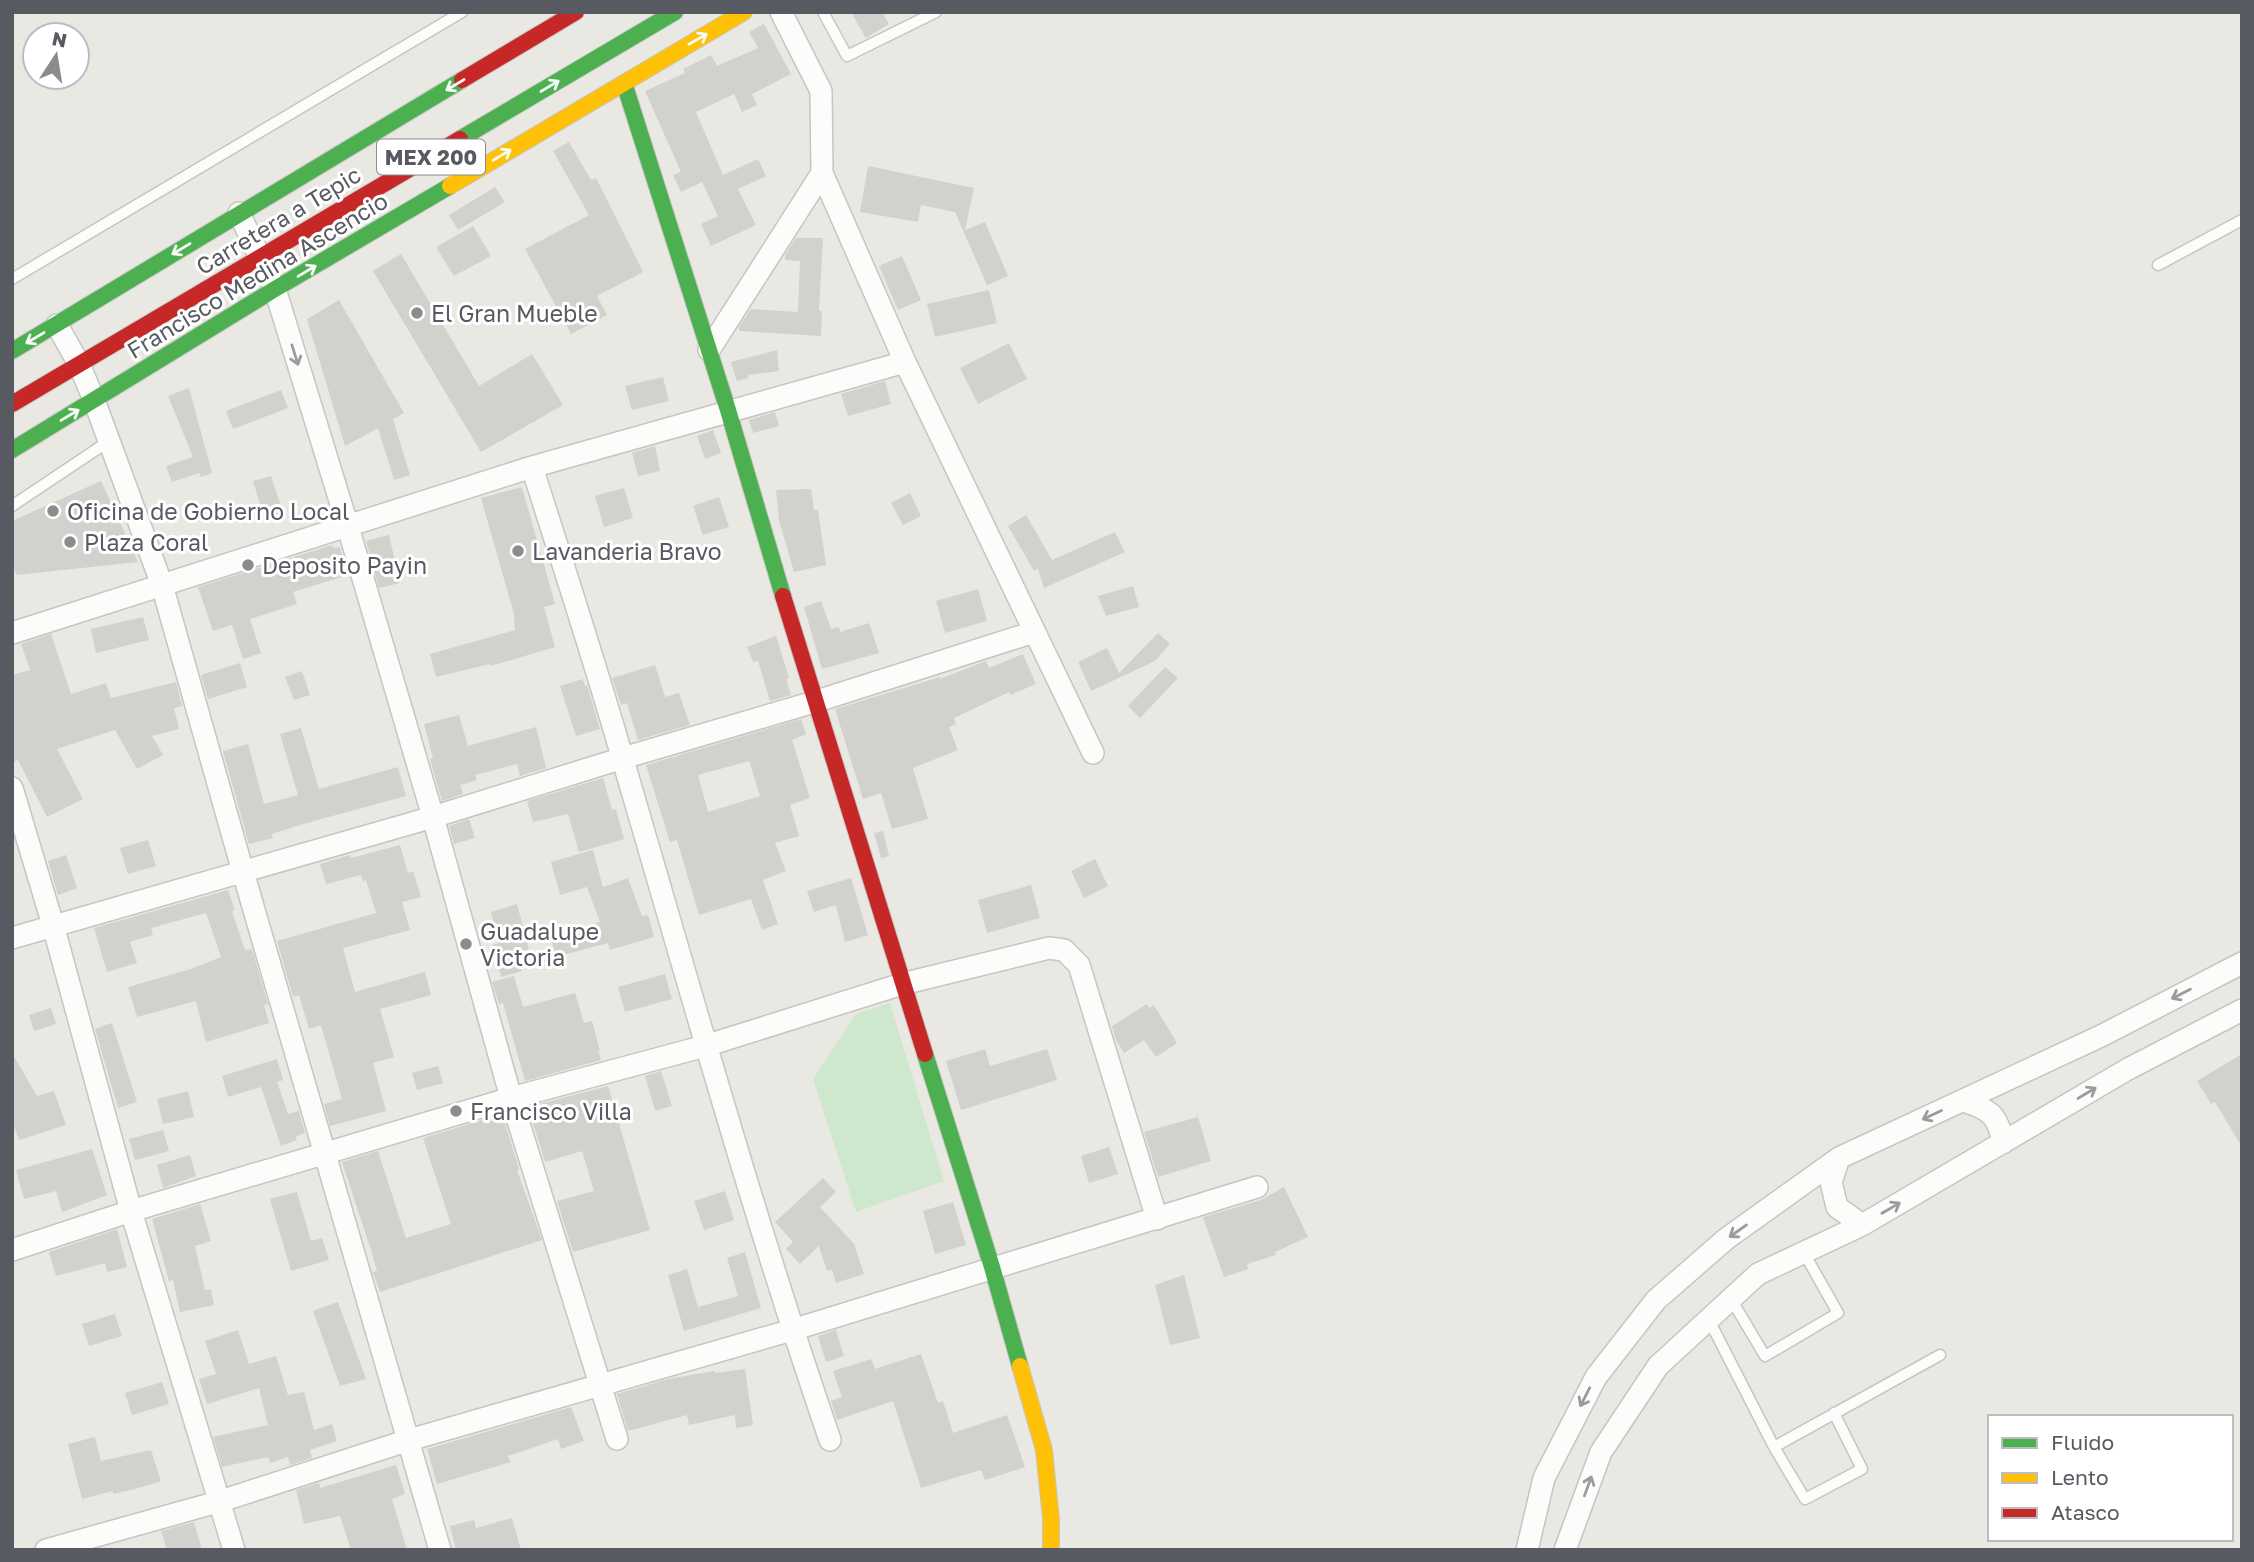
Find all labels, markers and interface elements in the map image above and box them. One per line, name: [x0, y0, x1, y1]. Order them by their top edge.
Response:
north arrow: [21, 21, 91, 91]
text: N: [50, 26, 69, 52]
one-way arrow: [688, 32, 708, 46]
one-way arrow: [445, 78, 465, 92]
one-way arrow: [540, 79, 560, 93]
road number: MEX 200: [377, 140, 485, 174]
one-way arrow: [492, 147, 512, 161]
street label: Carretera a Tepic: [191, 160, 365, 280]
street label: Francisco Medina Ascencio: [122, 186, 392, 364]
one-way arrow: [172, 242, 192, 256]
one-way arrow: [296, 264, 316, 278]
place label: El Gran Mueble: [431, 299, 598, 327]
marker: El Gran Mueble: [409, 305, 425, 321]
one-way arrow: [25, 331, 45, 345]
one-way arrow: [290, 343, 303, 365]
one-way arrow: [60, 407, 80, 421]
place label: Oficina de Gobierno Local: [67, 497, 349, 525]
marker: Oficina de Gobierno Local: [45, 503, 61, 519]
place label: Plaza Coral: [84, 528, 208, 556]
marker: Plaza Coral: [62, 534, 78, 550]
place label: Lavanderia Bravo: [532, 537, 721, 565]
marker: Lavanderia Bravo: [510, 543, 526, 559]
place label: Deposito Payin: [262, 551, 427, 579]
marker: Deposito Payin: [240, 557, 256, 573]
place label: Guadalupe Victoria: [480, 917, 599, 971]
marker: Guadalupe Victoria: [458, 936, 474, 952]
one-way arrow: [2171, 988, 2192, 1002]
one-way arrow: [2077, 1086, 2097, 1100]
place label: Francisco Villa: [470, 1097, 632, 1125]
marker: Francisco Villa: [448, 1103, 464, 1119]
one-way arrow: [1922, 1110, 1943, 1123]
one-way arrow: [1880, 1201, 1900, 1215]
one-way arrow: [1729, 1224, 1748, 1238]
one-way arrow: [1578, 1386, 1592, 1407]
legend: [1988, 1415, 2233, 1541]
text: Fluido: [2051, 1429, 2114, 1455]
text: Lento: [2051, 1464, 2109, 1490]
one-way arrow: [1583, 1475, 1595, 1497]
text: Atasco: [2051, 1499, 2120, 1525]

